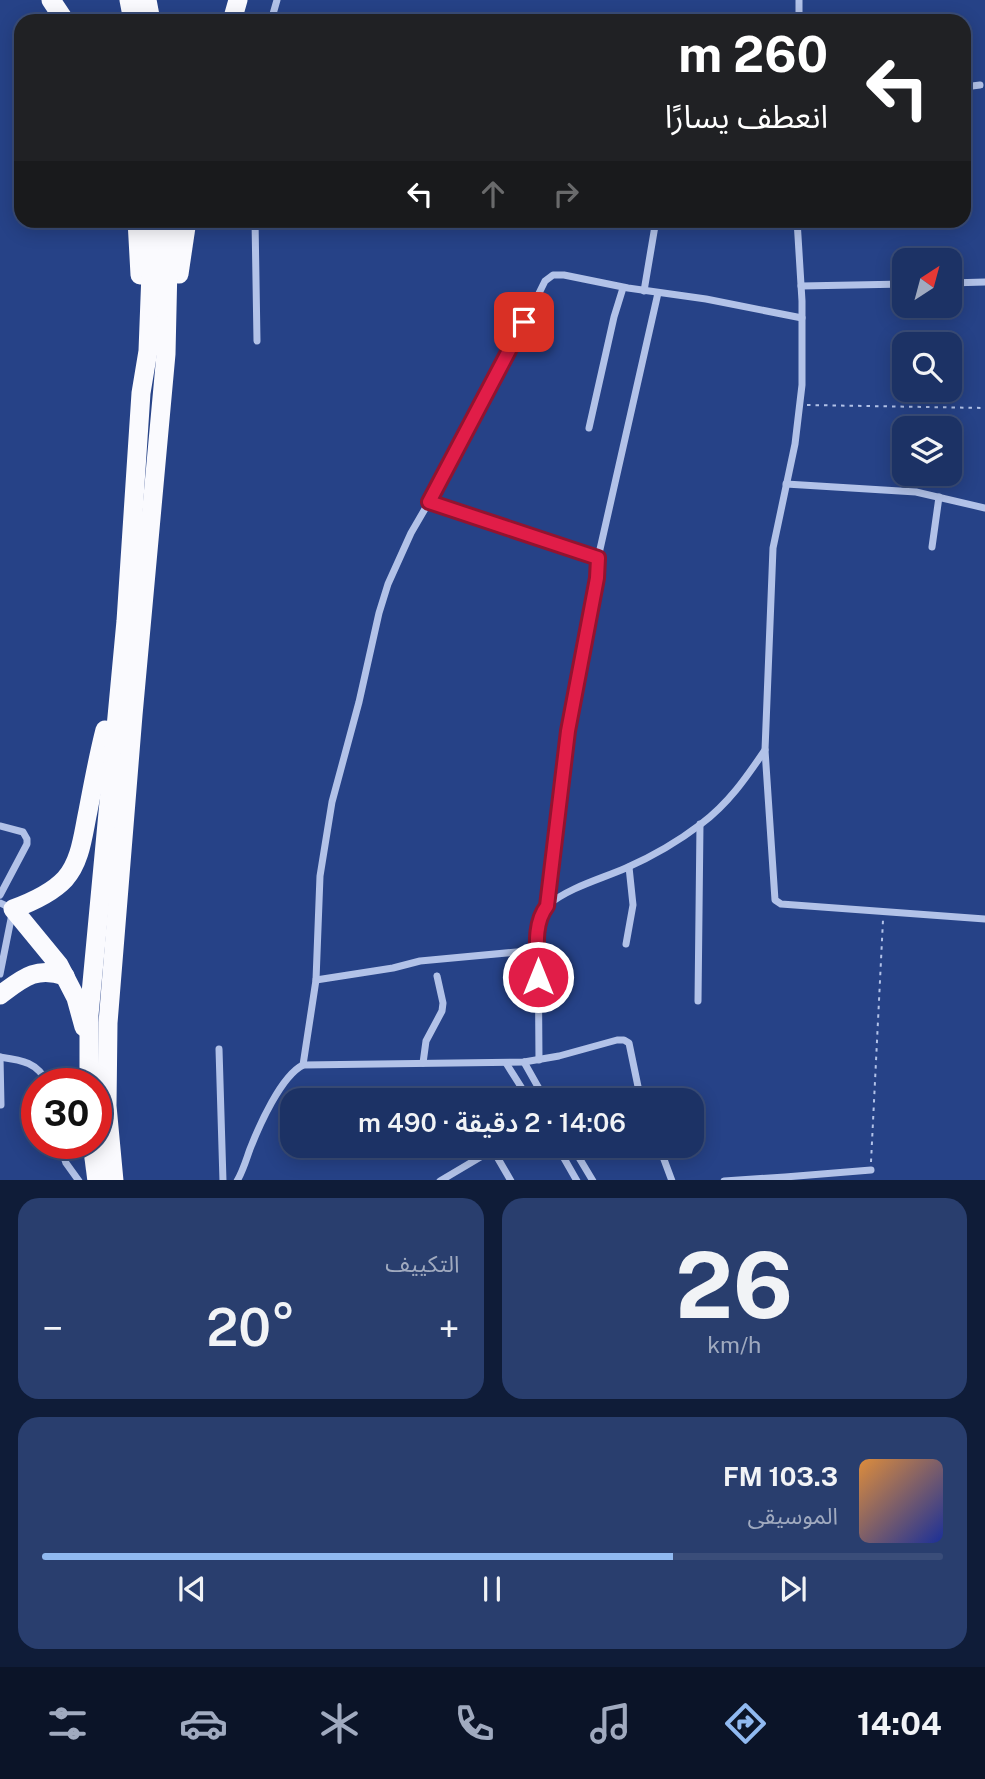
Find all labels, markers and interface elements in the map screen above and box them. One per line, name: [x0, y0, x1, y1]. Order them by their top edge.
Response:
text: 260 m: [678, 25, 828, 83]
icon: left: [852, 42, 943, 133]
text: انعطف يسارًا: [665, 98, 828, 135]
icon: left: [401, 175, 439, 213]
icon: ahead: [474, 175, 512, 213]
icon: right: [547, 175, 585, 213]
north arrow: [892, 248, 962, 318]
map controls: [892, 248, 962, 486]
pin: [494, 292, 554, 352]
icon: arrive: [505, 303, 543, 341]
button: search: [892, 332, 962, 402]
button: layers: [892, 416, 962, 486]
position arrow: [501, 940, 575, 1014]
speed limit sign: 30: [21, 1068, 112, 1159]
text: 14:06 · 2 دقيقة · 490 m: [358, 1107, 626, 1138]
text: 26: [675, 1232, 793, 1338]
text: التكييف: [385, 1250, 460, 1277]
text: 20°: [206, 1297, 295, 1358]
text: −: [42, 1306, 63, 1351]
text: +: [438, 1306, 459, 1351]
text: km/h: [707, 1331, 761, 1358]
text: 103.3 FM: [723, 1461, 838, 1492]
text: الموسيقى: [747, 1502, 838, 1529]
icon: previous: [173, 1570, 211, 1608]
icon: pause: [473, 1570, 511, 1608]
icon: next: [774, 1570, 812, 1608]
icon: filters: [43, 1699, 92, 1748]
icon: car: [179, 1699, 228, 1748]
icon: climate: [315, 1699, 364, 1748]
icon: phone: [450, 1699, 499, 1748]
icon: music: [586, 1699, 635, 1748]
icon: directions: [721, 1699, 770, 1748]
text: 14:04: [857, 1705, 942, 1742]

